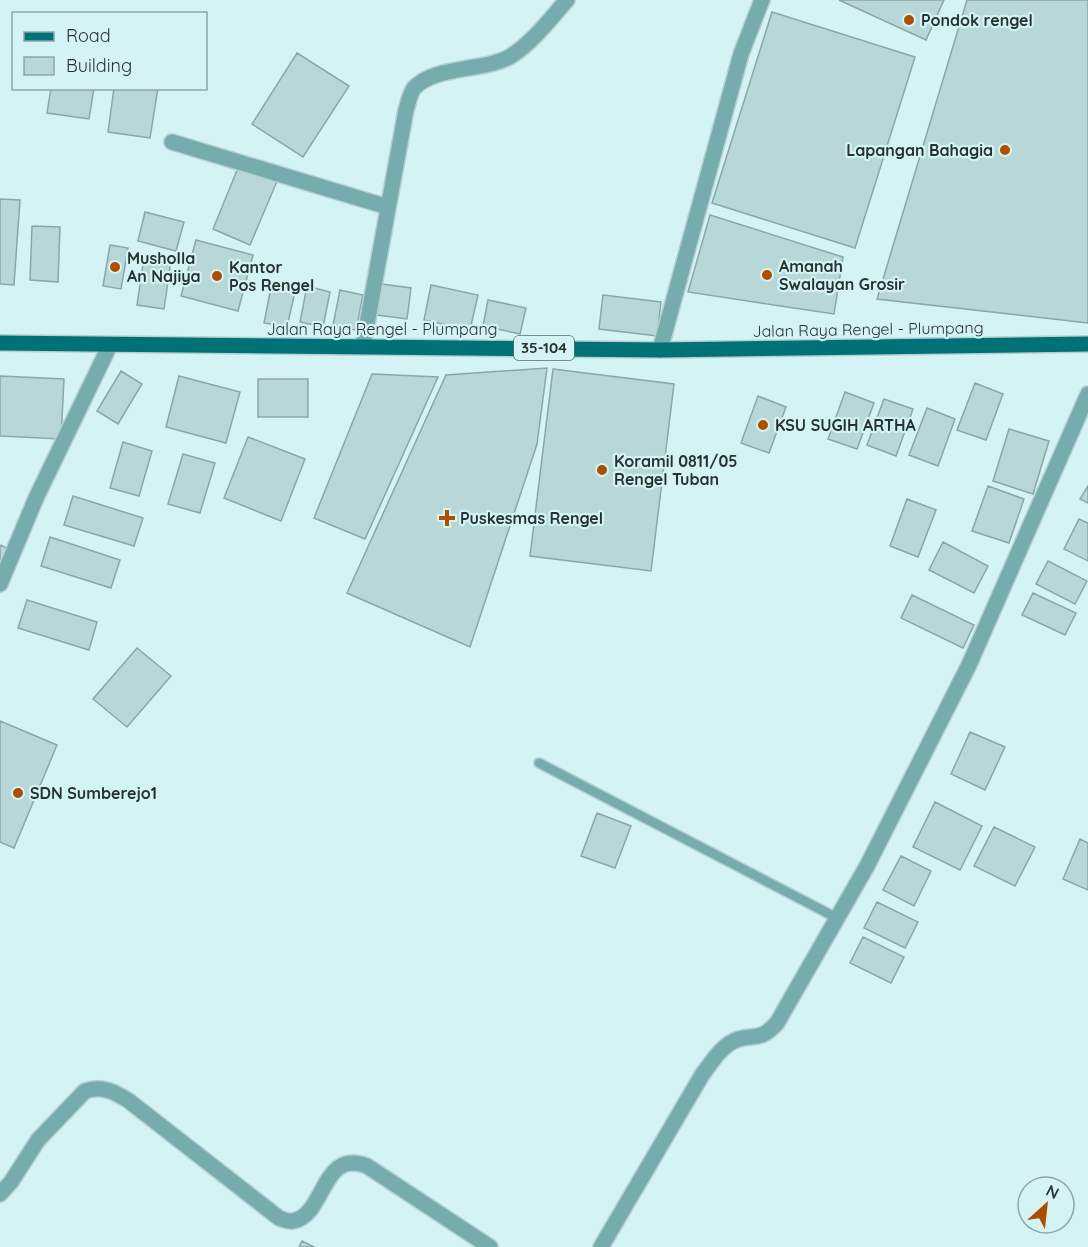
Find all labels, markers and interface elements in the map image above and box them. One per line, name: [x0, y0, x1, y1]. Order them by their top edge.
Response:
place label: Pondok rengel: [921, 10, 1033, 30]
legend: [12, 12, 207, 90]
marker: Pondok rengel: [902, 13, 916, 27]
text: Road: [66, 24, 111, 47]
text: Building: [66, 54, 132, 77]
place label: Lapangan Bahagia: [846, 140, 993, 160]
marker: Lapangan Bahagia: [998, 143, 1012, 157]
place label: Musholla An Najiya: [127, 248, 201, 286]
place label: Amanah Swalayan Grosir: [779, 256, 905, 294]
place label: Kantor Pos Rengel: [229, 257, 314, 295]
marker: Musholla An Najiya: [108, 260, 122, 274]
marker: Amanah Swalayan Grosir: [760, 268, 774, 282]
marker: Kantor Pos Rengel: [210, 269, 224, 283]
street label: Jalan Raya Rengel - Plumpang: [752, 317, 984, 341]
street label: Jalan Raya Rengel - Plumpang: [266, 319, 498, 339]
road number: 35-104: [514, 336, 574, 360]
place label: KSU SUGIH ARTHA: [775, 415, 916, 435]
marker: KSU SUGIH ARTHA: [756, 418, 770, 432]
place label: Koramil 0811/05 Rengel Tuban: [614, 451, 737, 489]
marker: Koramil 0811/05 Rengel Tuban: [595, 463, 609, 477]
place label: Puskesmas Rengel: [460, 508, 603, 528]
marker: Puskesmas Rengel: [438, 509, 456, 527]
place label: SDN Sumberejo1: [30, 783, 157, 803]
marker: SDN Sumberejo1: [11, 786, 25, 800]
north arrow: [1016, 1175, 1076, 1235]
text: N: [1043, 1180, 1063, 1203]

